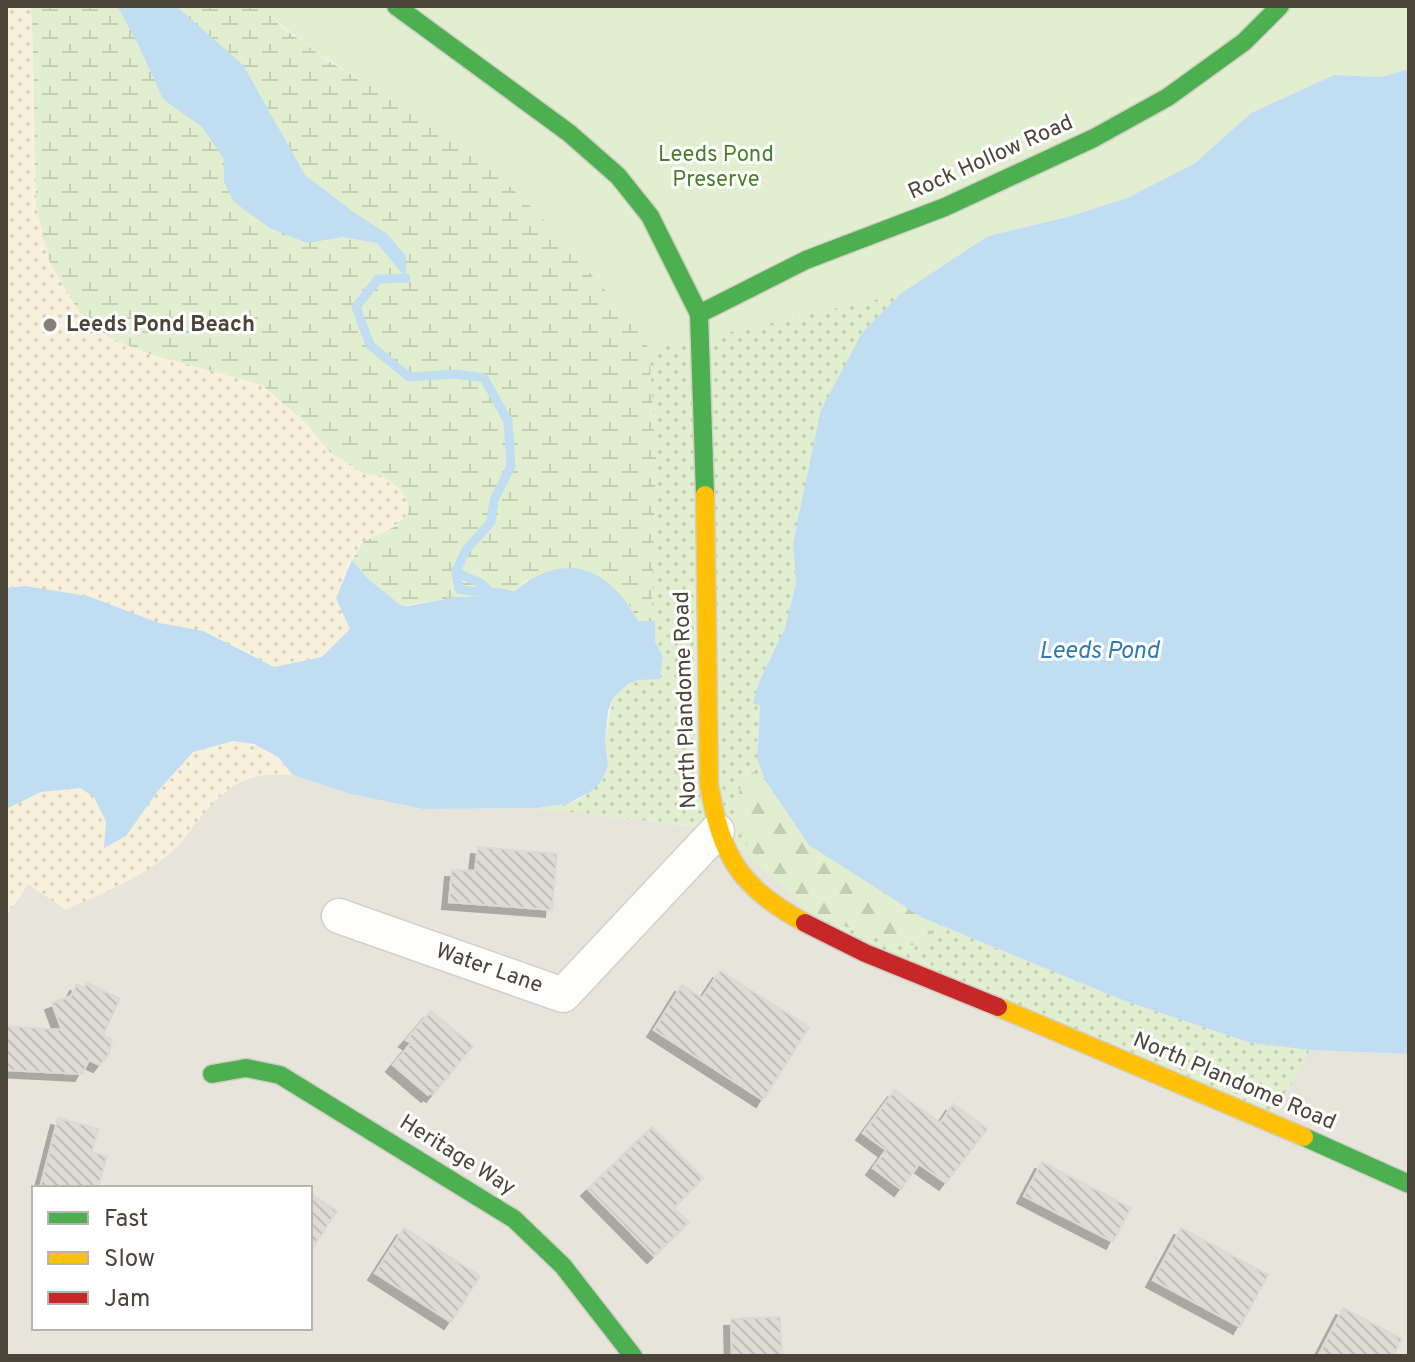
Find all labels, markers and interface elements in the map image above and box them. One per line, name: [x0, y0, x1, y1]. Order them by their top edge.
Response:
street label: Rock Hollow Road: [904, 110, 1078, 206]
park label: Leeds Pond Preserve: [658, 142, 774, 194]
place label: Leeds Pond Beach: [66, 312, 255, 339]
marker: Leeds Pond Beach: [41, 316, 59, 334]
street label: North Plandome Road: [669, 591, 703, 809]
water label: Leeds Pond: [1039, 637, 1161, 667]
street label: Water Lane: [432, 938, 546, 1000]
street label: North Plandome Road: [1129, 1027, 1339, 1137]
street label: Heritage Way: [394, 1110, 520, 1202]
legend: [32, 1186, 312, 1330]
text: Fast: [104, 1205, 148, 1235]
text: Slow: [104, 1245, 155, 1275]
text: Jam: [104, 1285, 150, 1315]

